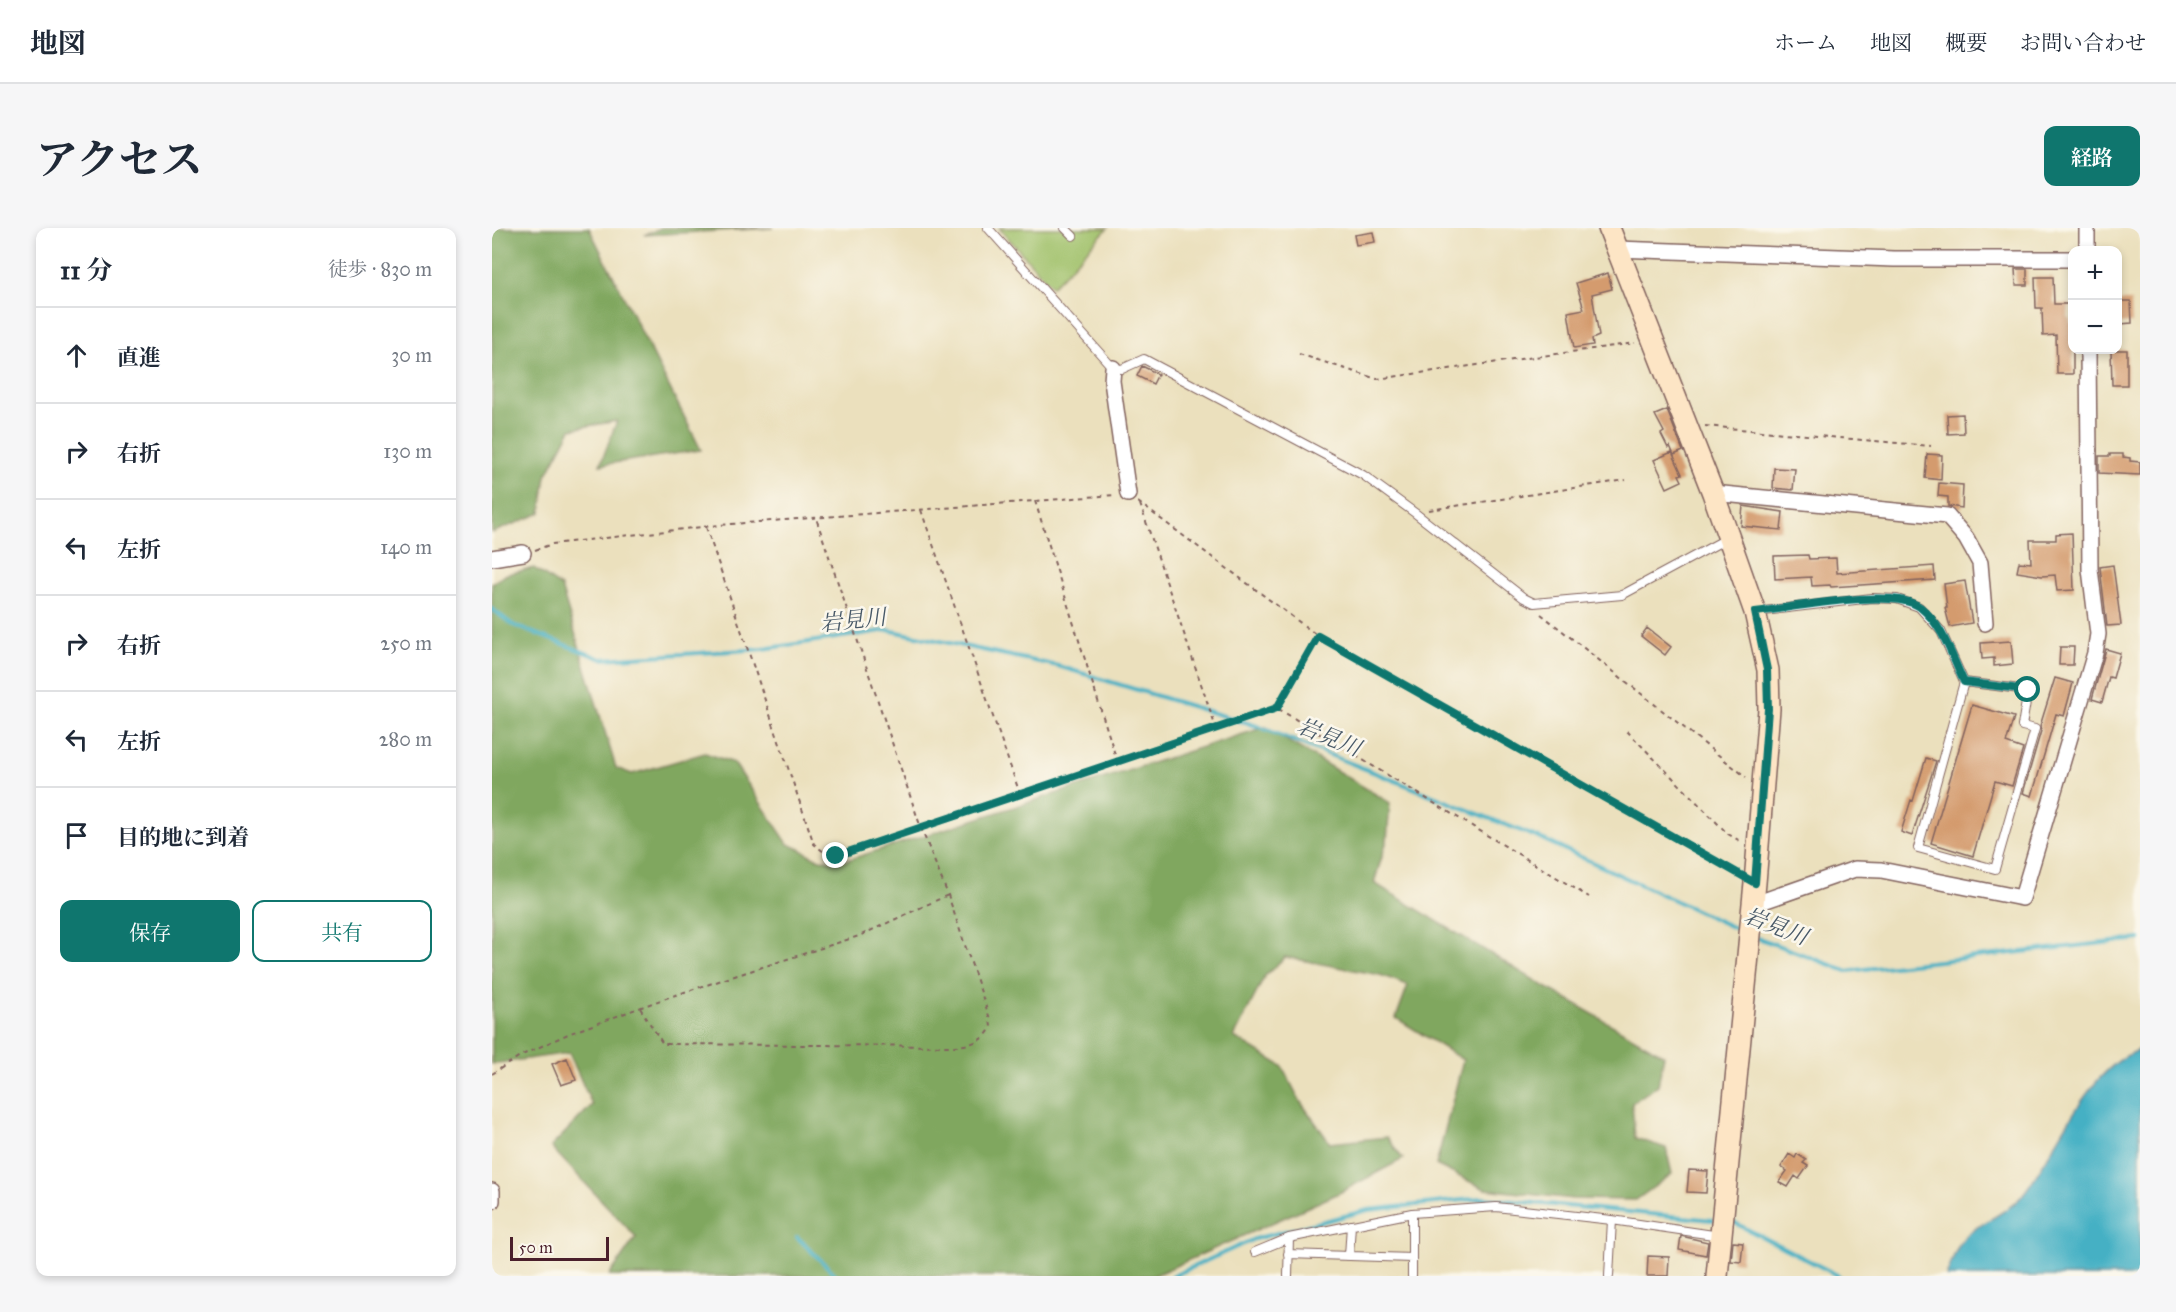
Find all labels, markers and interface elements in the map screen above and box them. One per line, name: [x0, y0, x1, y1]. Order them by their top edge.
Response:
text: 地図: [30, 26, 86, 61]
text: ホーム: [1774, 30, 1837, 56]
text: 地図: [1870, 30, 1912, 56]
text: 概要: [1945, 30, 1987, 56]
text: お問い合わせ: [2020, 30, 2146, 56]
button: 経路: [2044, 126, 2140, 186]
text: アクセス: [36, 134, 203, 186]
map controls: [2068, 246, 2122, 354]
button: +: [2068, 246, 2122, 300]
text: 11 分: [60, 254, 112, 286]
text: 徒歩 · 830 m: [328, 257, 432, 281]
button: −: [2068, 300, 2122, 354]
icon: ahead: [60, 339, 93, 372]
text: 30 m: [391, 343, 432, 367]
text: 直進: [117, 344, 161, 371]
icon: right: [60, 435, 93, 468]
text: 130 m: [383, 439, 432, 463]
text: 右折: [117, 440, 161, 467]
icon: left: [60, 531, 93, 564]
text: 140 m: [380, 535, 432, 559]
text: 左折: [117, 536, 161, 563]
water label: 岩見川: [819, 603, 889, 637]
icon: right: [60, 627, 93, 660]
text: 250 m: [380, 631, 432, 655]
text: 右折: [117, 632, 161, 659]
route start: [2014, 676, 2040, 702]
water label: 岩見川: [1293, 712, 1367, 763]
icon: left: [60, 723, 93, 756]
text: 280 m: [379, 727, 432, 751]
text: 左折: [117, 728, 161, 755]
icon: arrive: [60, 819, 93, 852]
text: 目的地に到着: [117, 824, 249, 851]
route end: [822, 842, 848, 868]
button: 保存: [60, 900, 240, 962]
button: 共有: [252, 900, 432, 962]
water label: 岩見川: [1740, 902, 1814, 951]
scale bar: [510, 1234, 609, 1262]
text: 50 m: [519, 1238, 553, 1257]

